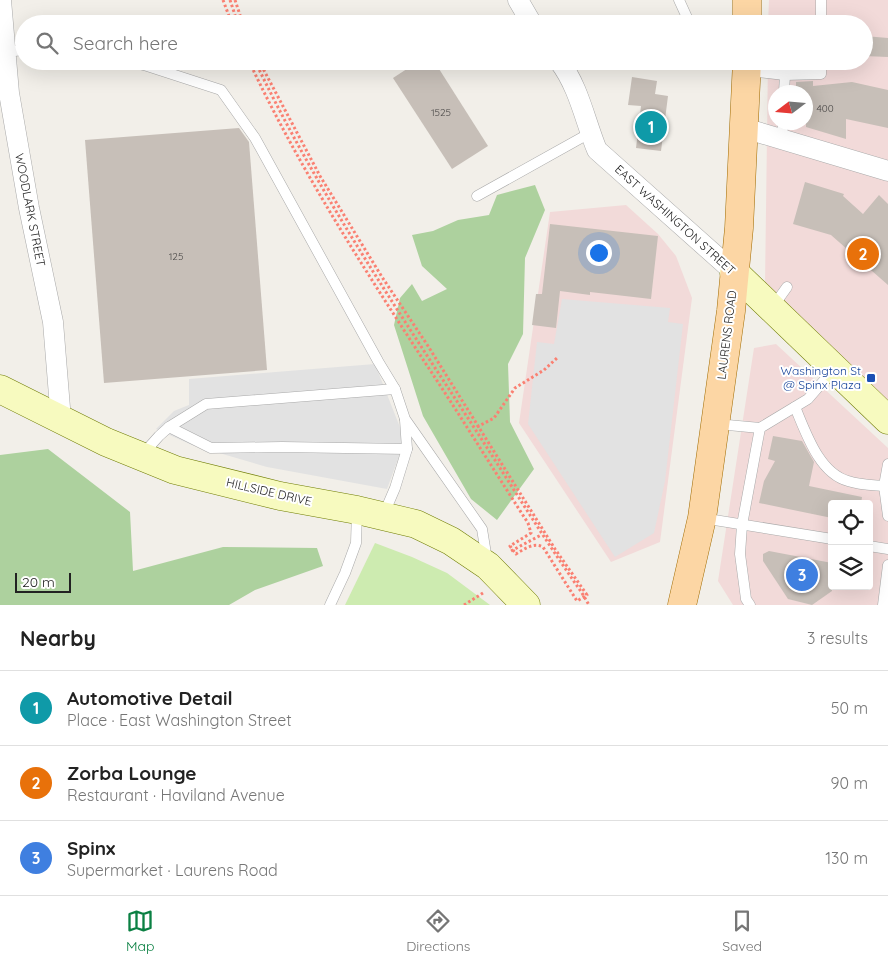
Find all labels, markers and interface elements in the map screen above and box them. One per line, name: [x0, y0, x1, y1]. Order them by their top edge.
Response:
search box: [15, 15, 873, 70]
icon: search: [33, 29, 61, 57]
text: Search here: [73, 31, 178, 55]
north arrow: [768, 85, 813, 130]
house number: 400: [816, 102, 834, 115]
house number: 1525: [431, 106, 451, 119]
pin: 1: [635, 108, 667, 146]
street label: WOODLARK STREET: [12, 152, 49, 268]
street label: EAST WASHINGTON STREET: [612, 161, 739, 278]
pin: 2: [847, 235, 879, 273]
your location: [586, 240, 612, 266]
house number: 125: [169, 250, 183, 263]
street label: LAURENS ROAD: [714, 289, 739, 380]
place label: Washington St @ Spinx Plaza: [781, 363, 861, 392]
marker: Washington St @ Spinx Plaza: [865, 372, 877, 384]
street label: HILLSIDE DRIVE: [225, 474, 314, 509]
map controls: [828, 500, 873, 590]
button: locate: [828, 500, 873, 545]
button: layers: [828, 545, 873, 590]
pin: 3: [786, 556, 818, 594]
scale bar: [15, 570, 71, 593]
text: 20 m: [22, 573, 55, 591]
text: Nearby: [20, 625, 96, 651]
text: 3 results: [807, 628, 868, 648]
text: Automotive Detail: [67, 686, 233, 710]
text: 1: [33, 698, 39, 718]
text: 50 m: [831, 698, 868, 718]
text: Place · East Washington Street: [67, 710, 292, 730]
text: Zorba Lounge: [67, 761, 196, 785]
text: 2: [31, 773, 41, 793]
text: 90 m: [831, 773, 868, 793]
text: Restaurant · Haviland Avenue: [67, 785, 285, 805]
text: Spinx: [67, 836, 115, 860]
text: 3: [32, 848, 40, 868]
text: 130 m: [825, 848, 868, 868]
text: Supermarket · Laurens Road: [67, 860, 278, 880]
tab: Map: [126, 907, 154, 955]
tab: Directions: [406, 907, 470, 955]
tab: Saved: [722, 907, 762, 955]

